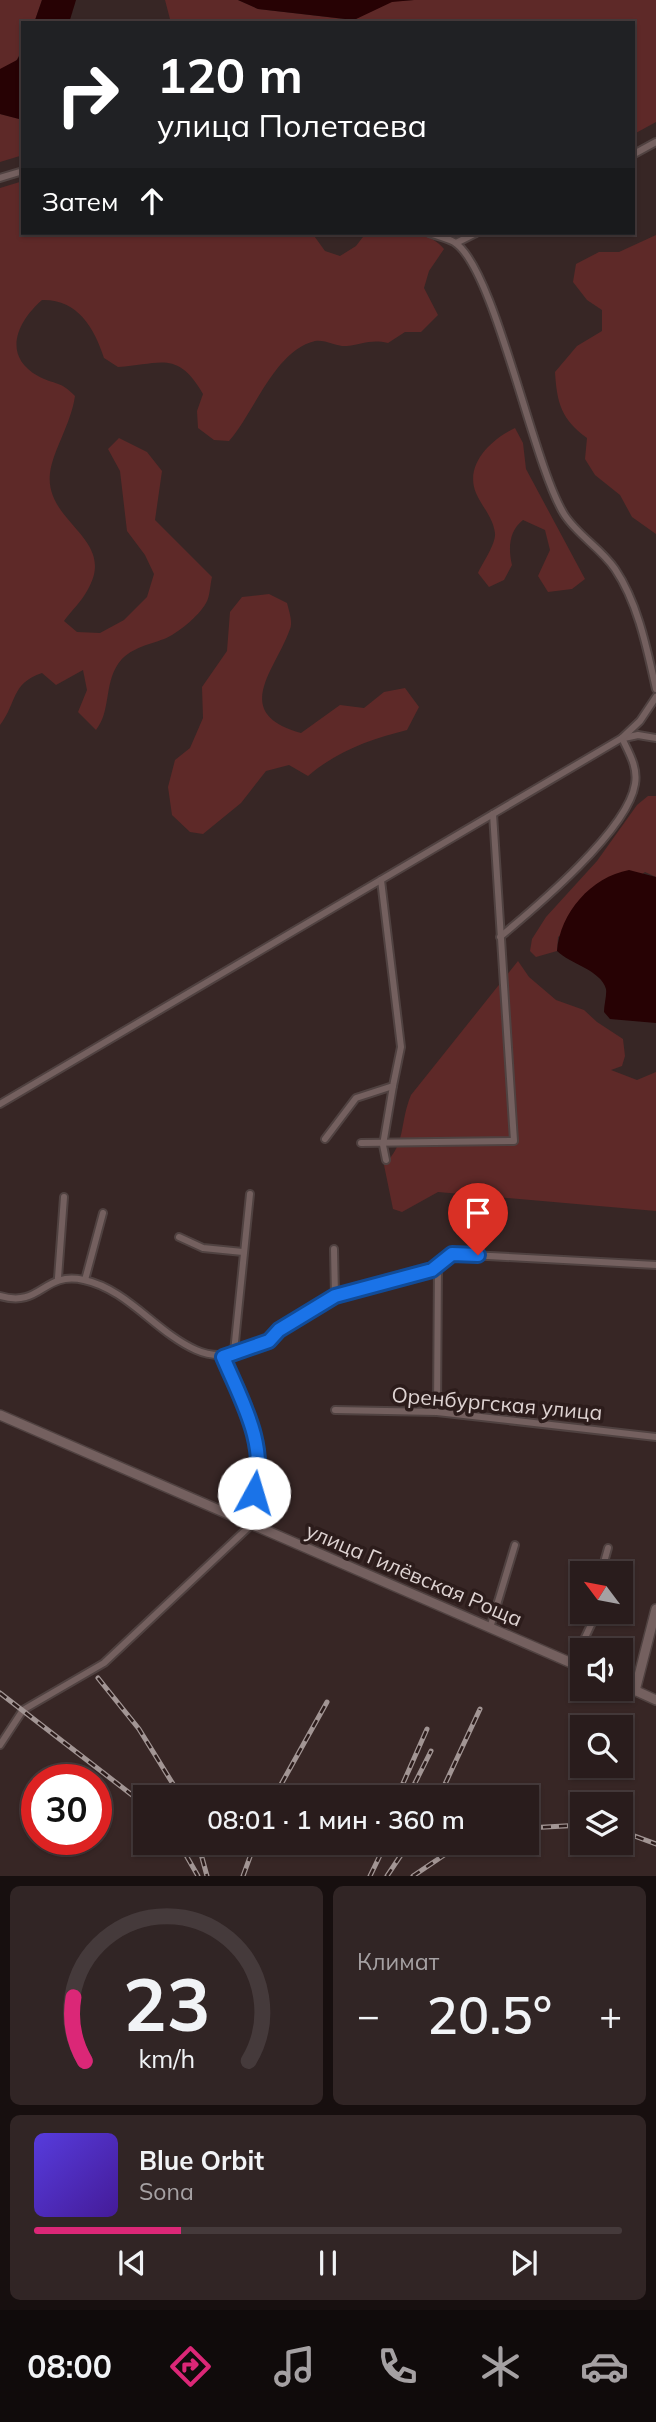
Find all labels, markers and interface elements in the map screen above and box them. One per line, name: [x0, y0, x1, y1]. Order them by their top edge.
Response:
text: 120 m: [157, 44, 303, 105]
icon: right: [42, 49, 133, 140]
text: улица Полетаева: [157, 105, 427, 145]
icon: ahead: [133, 182, 171, 220]
text: Затем: [42, 185, 119, 218]
pin: [448, 1183, 508, 1255]
icon: arrive: [459, 1194, 497, 1232]
street label: Оренбургская улица: [390, 1381, 604, 1425]
position arrow: [217, 1456, 291, 1530]
street label: улица Гилёвская Роща: [302, 1517, 527, 1631]
north arrow: [570, 1561, 634, 1624]
map controls: [570, 1561, 633, 1855]
button: sound: [570, 1638, 633, 1701]
button: search: [570, 1715, 633, 1778]
speed limit sign: 30: [21, 1764, 112, 1855]
button: layers: [570, 1792, 633, 1855]
text: 08:01 · 1 мин · 360 m: [207, 1803, 465, 1836]
text: Климат: [357, 1947, 439, 1976]
text: 23: [123, 1959, 210, 2050]
text: 20.5°: [427, 1982, 552, 2047]
text: −: [357, 1991, 380, 2039]
text: +: [599, 1991, 622, 2039]
text: km/h: [138, 2043, 195, 2074]
text: Blue Orbit: [139, 2144, 264, 2177]
text: Sona: [139, 2177, 194, 2206]
icon: previous: [113, 2244, 151, 2282]
icon: pause: [309, 2244, 347, 2282]
icon: next: [505, 2244, 543, 2282]
icon: directions: [166, 2342, 215, 2391]
icon: music: [270, 2342, 319, 2391]
icon: phone: [373, 2342, 422, 2391]
icon: climate: [476, 2342, 525, 2391]
icon: car: [580, 2342, 629, 2391]
text: 08:00: [27, 2346, 112, 2386]

